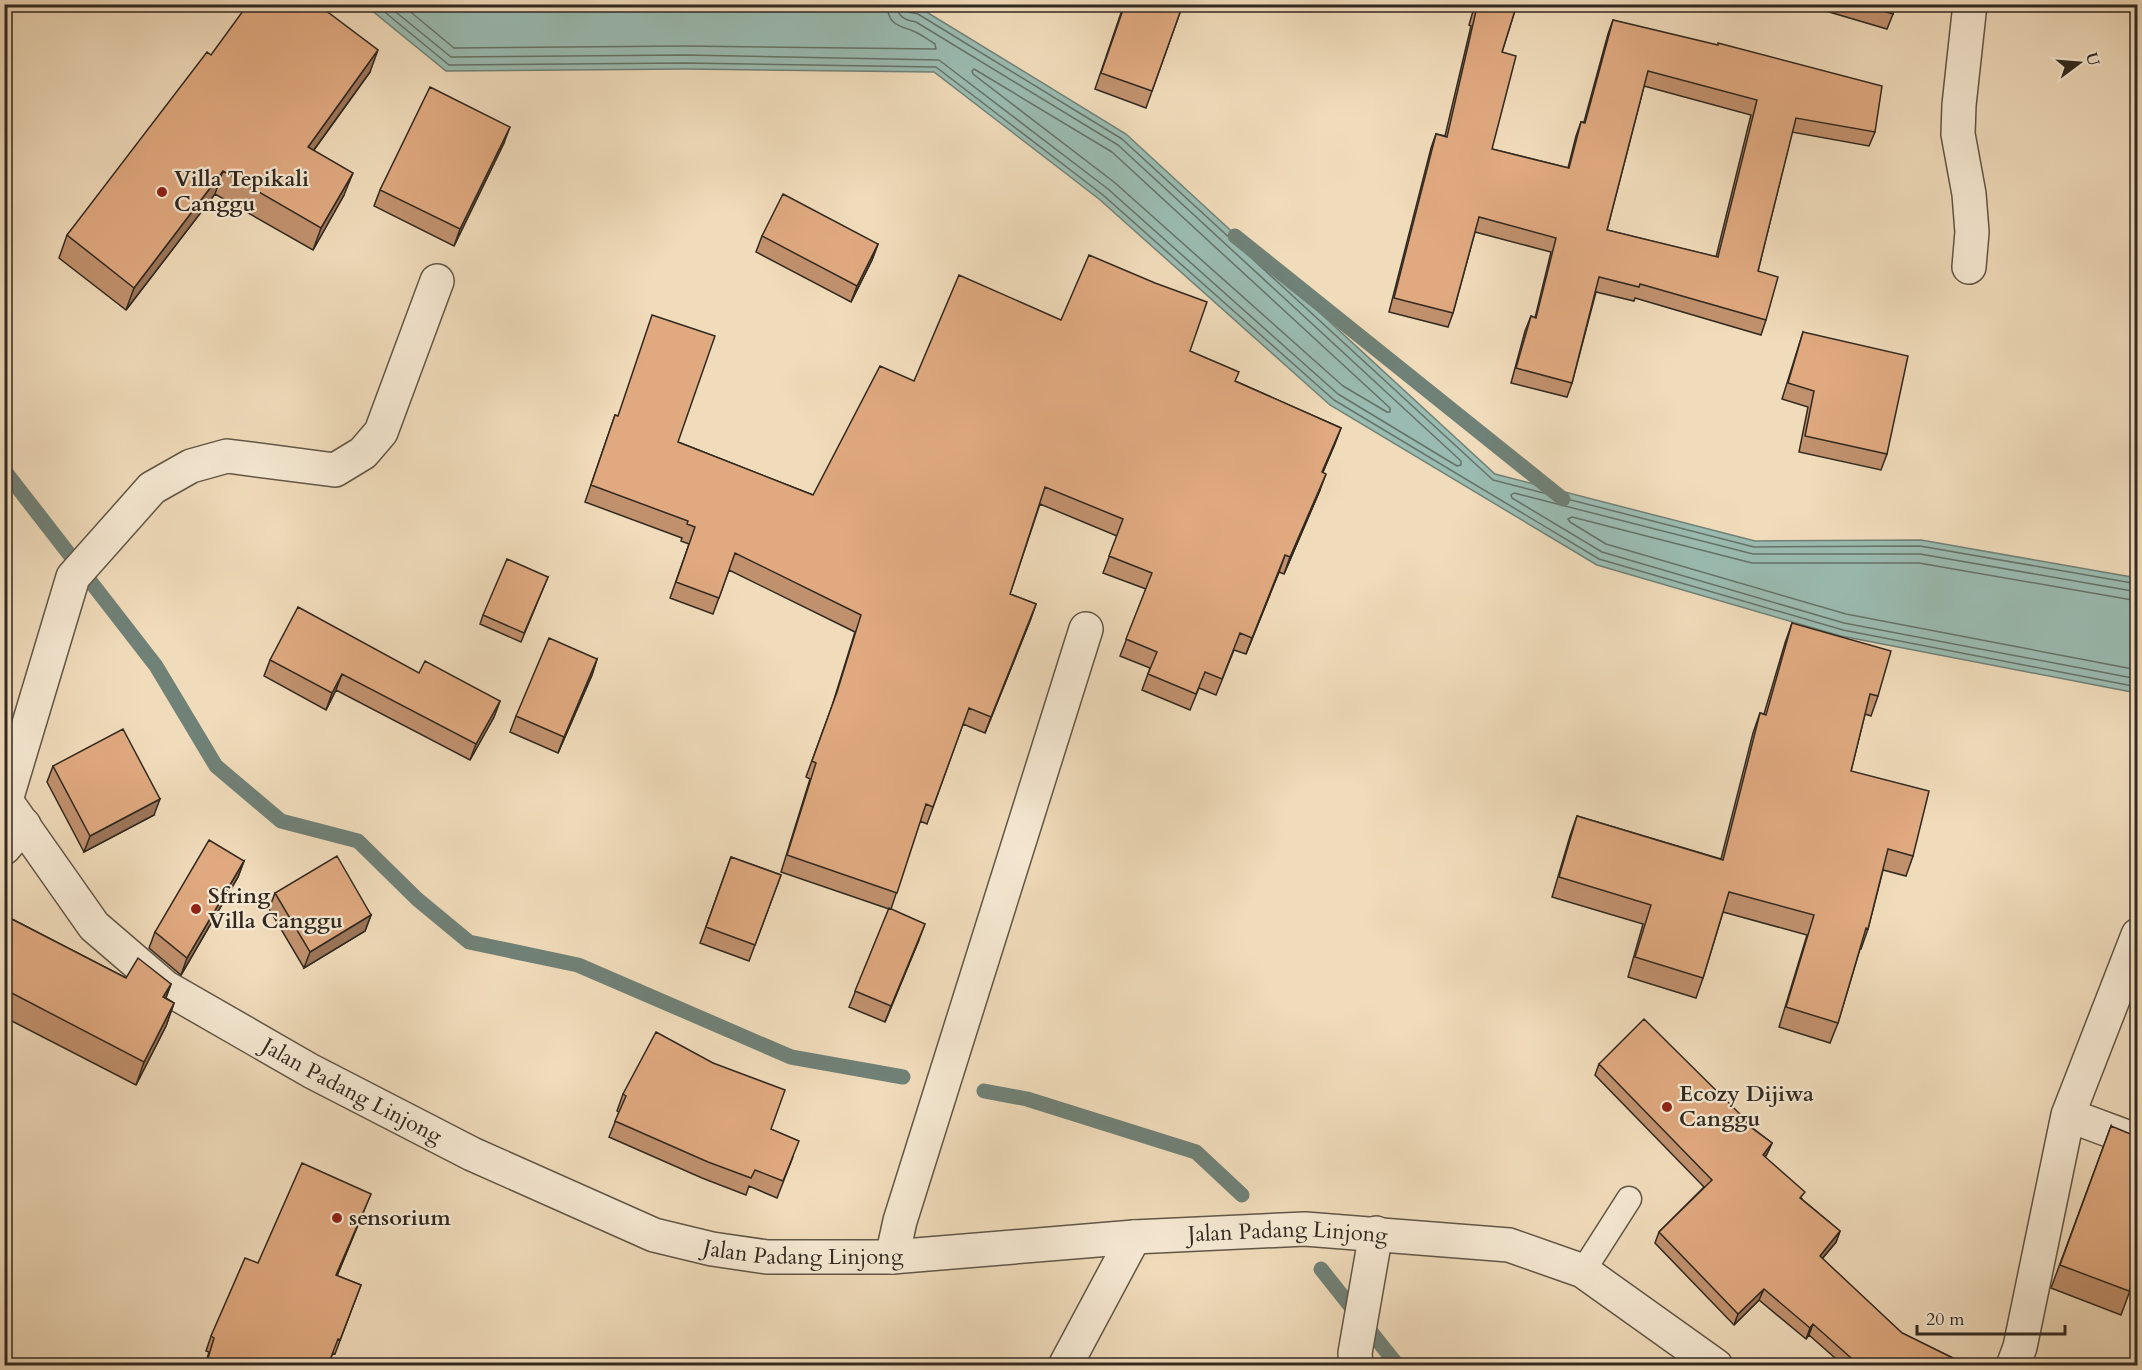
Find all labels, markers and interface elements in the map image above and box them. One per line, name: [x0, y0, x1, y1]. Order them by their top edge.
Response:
north arrow: [2049, 33, 2109, 93]
text: U: [2080, 50, 2105, 68]
place label: Villa Tepikali Canggu: [174, 164, 309, 219]
marker: Villa Tepikali Canggu: [155, 185, 169, 199]
place label: Sfring Villa Canggu: [208, 881, 343, 936]
marker: Sfring Villa Canggu: [189, 902, 203, 916]
street label: Jalan Padang Linjong: [254, 1029, 448, 1151]
place label: Ecozy Dijiwa Canggu: [1679, 1079, 1814, 1134]
marker: Ecozy Dijiwa Canggu: [1660, 1100, 1674, 1114]
place label: sensorium: [349, 1203, 452, 1233]
marker: sensorium: [330, 1211, 344, 1225]
street label: Jalan Padang Linjong: [1184, 1214, 1389, 1250]
street label: Jalan Padang Linjong: [697, 1232, 905, 1272]
scale bar: [1917, 1298, 2066, 1336]
text: 20 m: [1926, 1307, 1965, 1332]

